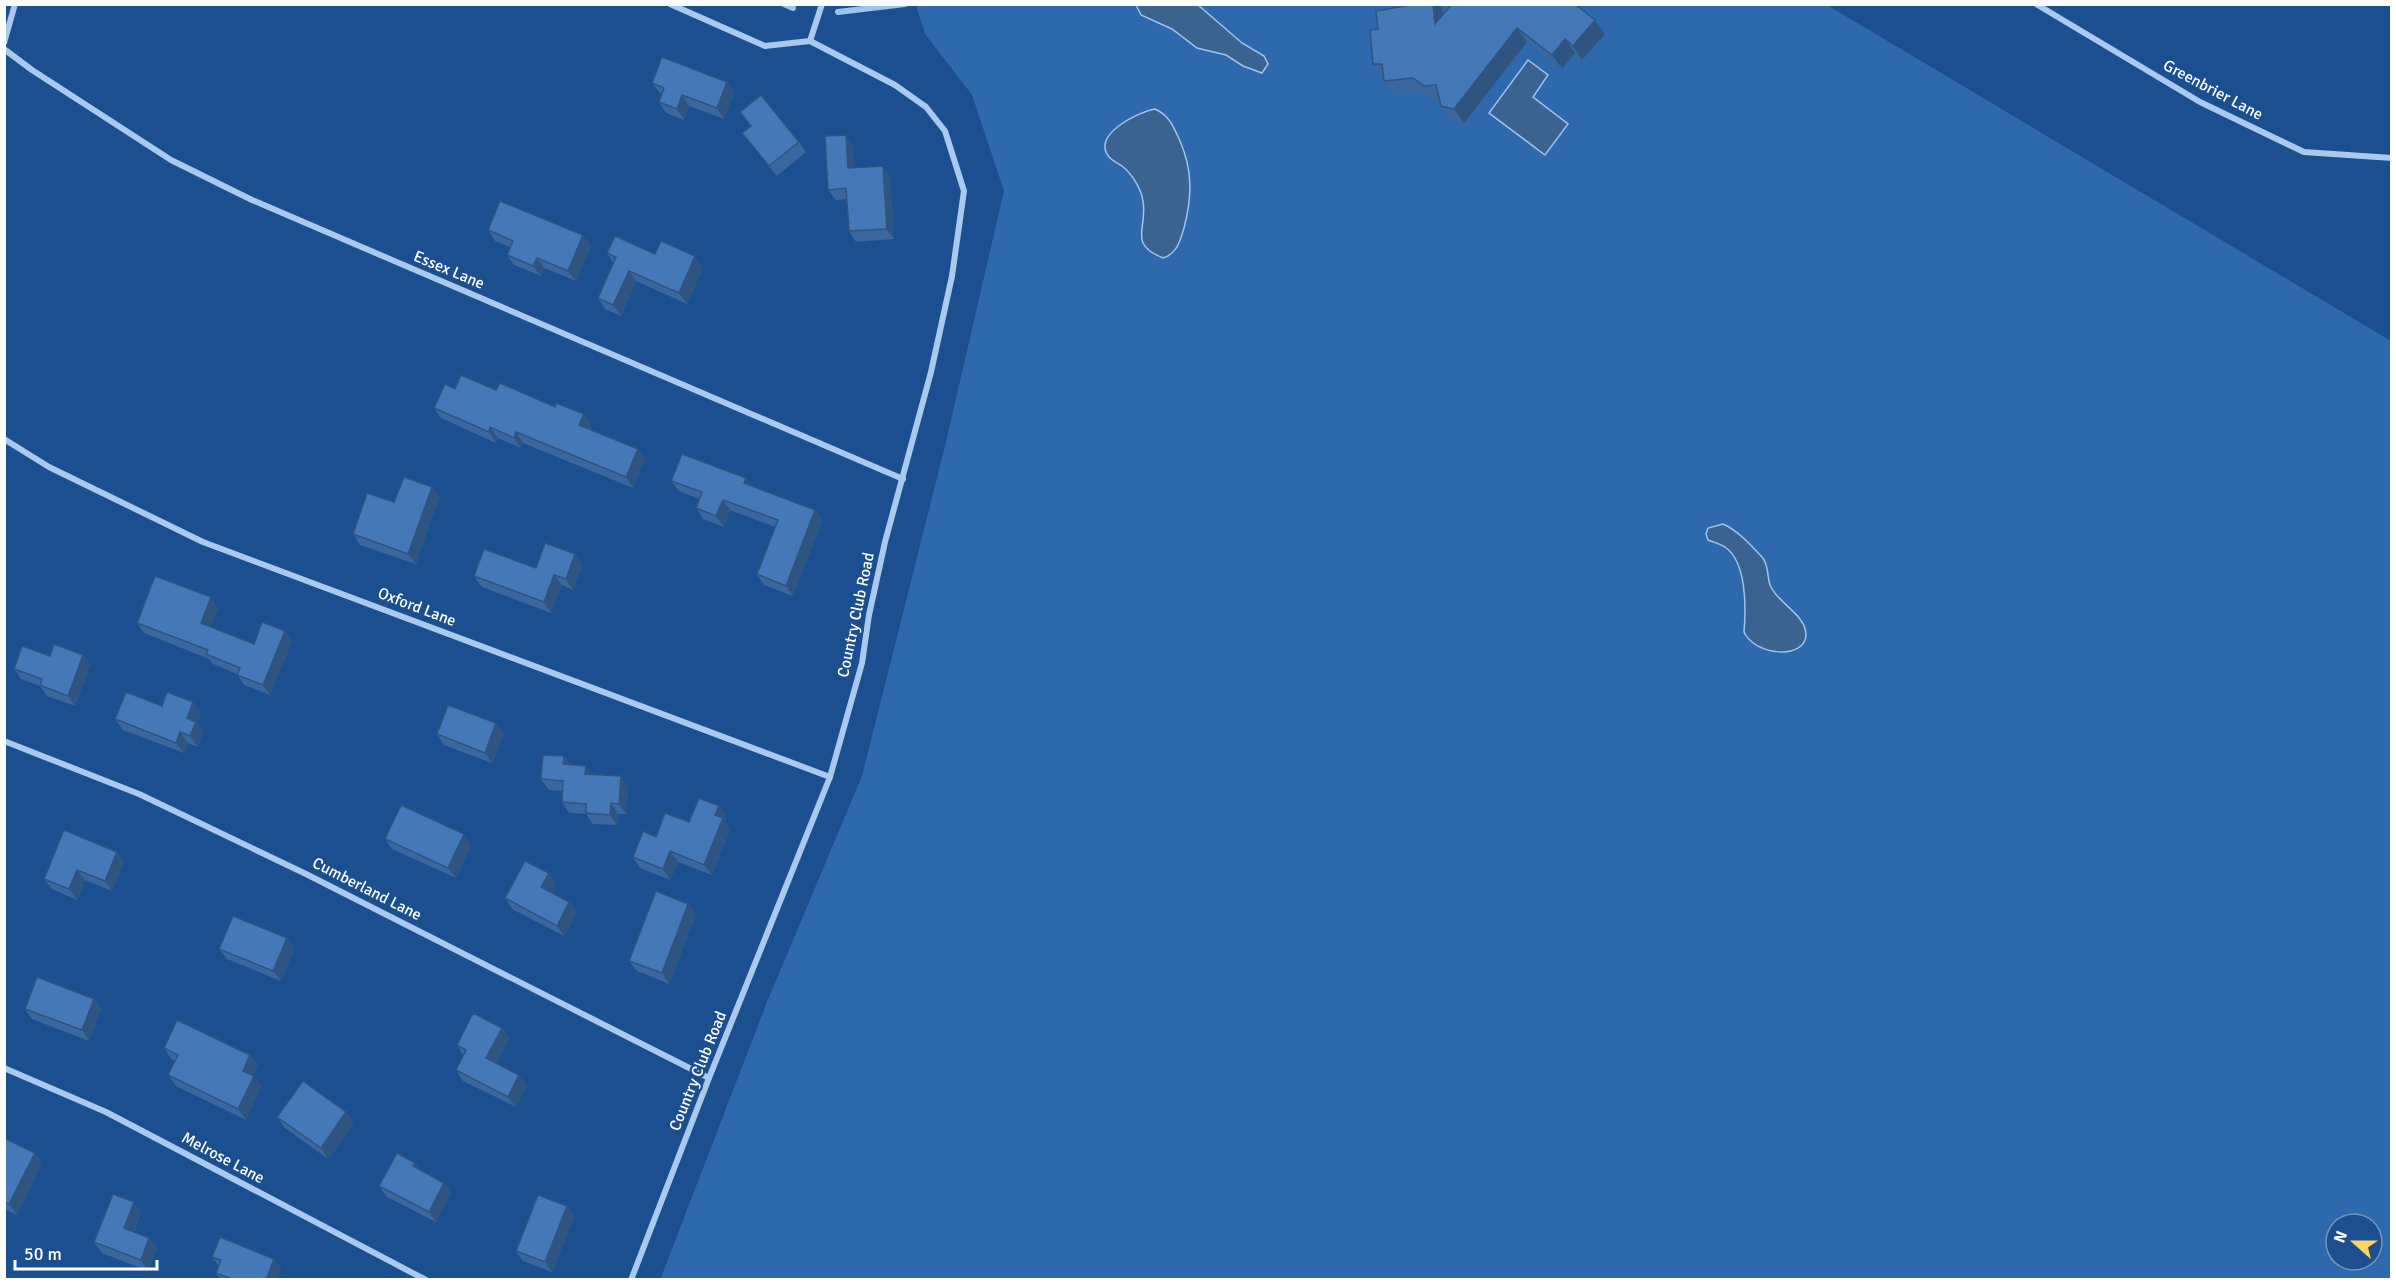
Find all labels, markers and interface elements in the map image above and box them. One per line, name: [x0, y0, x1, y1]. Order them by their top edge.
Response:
street label: Greenbrier Lane: [2160, 55, 2266, 125]
street label: Essex Lane: [411, 246, 487, 294]
street label: Country Club Road: [833, 551, 879, 679]
street label: Oxford Lane: [375, 583, 459, 631]
street label: Cumberland Lane: [309, 853, 425, 925]
street label: Country Club Road: [665, 1008, 731, 1134]
street label: Melrose Lane: [178, 1128, 268, 1188]
north arrow: [2324, 1212, 2384, 1272]
text: N: [2330, 1228, 2352, 1246]
scale bar: [15, 1233, 158, 1271]
text: 50 m: [24, 1243, 62, 1265]

